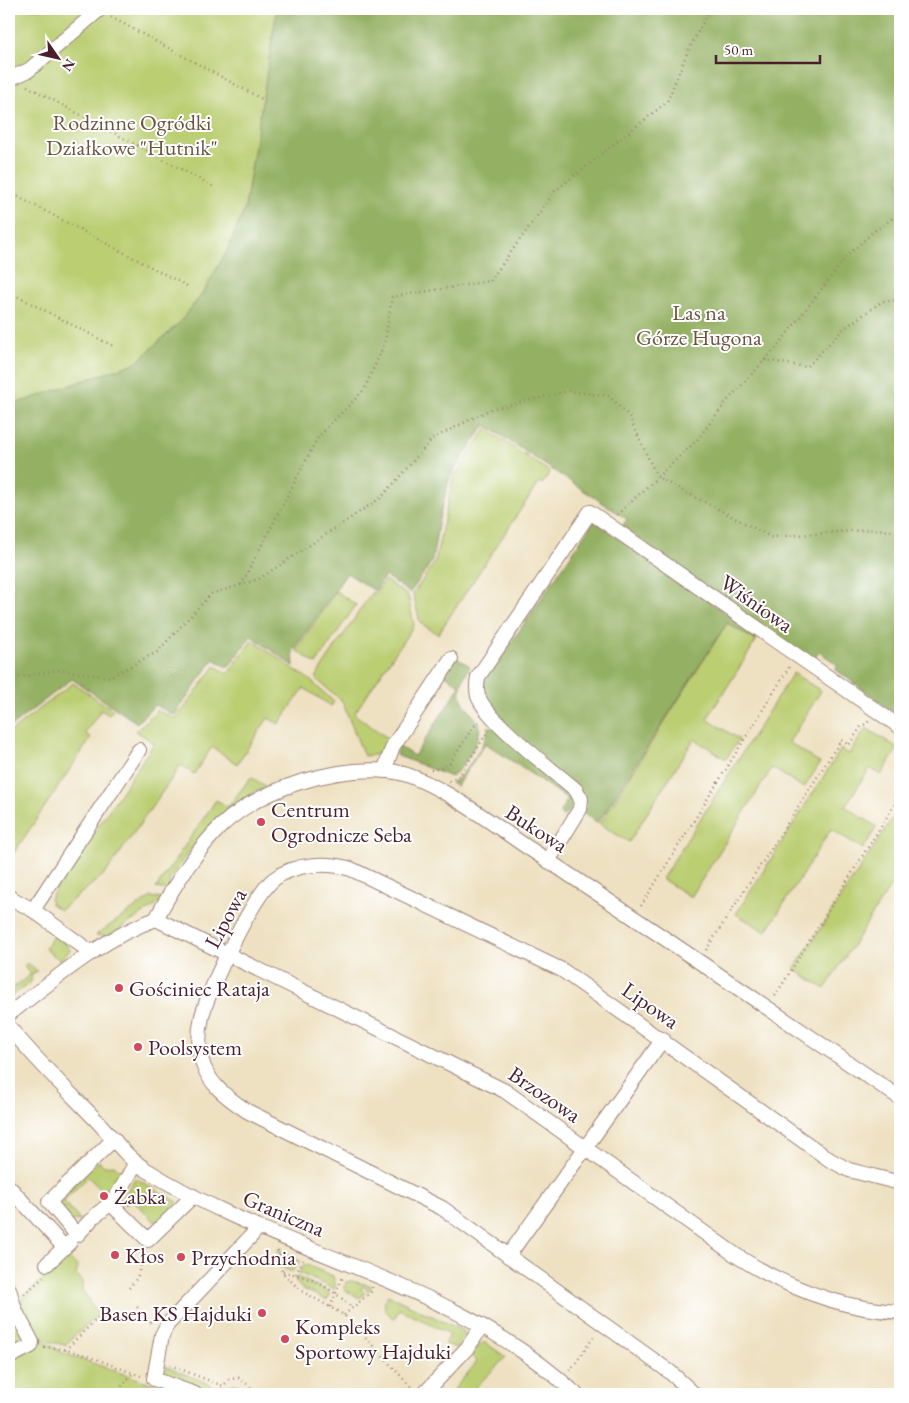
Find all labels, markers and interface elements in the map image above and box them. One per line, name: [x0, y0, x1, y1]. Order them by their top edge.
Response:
north arrow: [32, 32, 82, 82]
scale bar: [716, 32, 820, 64]
text: 50 m: [724, 40, 753, 59]
text: N: [58, 56, 79, 76]
park label: Rodzinne Ogródki Działkowe "Hutnik": [46, 108, 218, 162]
park label: Las na Górze Hugona: [636, 298, 762, 352]
street label: Wiśniowa: [714, 568, 799, 639]
place label: Centrum Ogrodnicze Seba: [271, 795, 412, 849]
street label: Bukowa: [500, 797, 574, 859]
marker: Centrum Ogrodnicze Seba: [255, 816, 267, 828]
street label: Lipowa: [198, 883, 253, 953]
place label: Gościniec Rataja: [129, 974, 270, 1003]
street label: Lipowa: [616, 975, 685, 1036]
marker: Gościniec Rataja: [113, 982, 125, 994]
place label: Poolsystem: [148, 1033, 242, 1062]
marker: Poolsystem: [132, 1041, 144, 1053]
street label: Brzozowa: [503, 1060, 587, 1129]
place label: Żabka: [114, 1182, 166, 1211]
street label: Graniczna: [238, 1183, 329, 1244]
marker: Żabka: [98, 1190, 110, 1202]
place label: Kłos: [125, 1241, 164, 1270]
place label: Przychodnia: [191, 1243, 296, 1272]
marker: Kłos: [109, 1249, 121, 1261]
marker: Przychodnia: [175, 1251, 187, 1263]
place label: Basen KS Hajduki: [99, 1299, 252, 1328]
marker: Basen KS Hajduki: [256, 1307, 268, 1319]
place label: Kompleks Sportowy Hajduki: [295, 1312, 451, 1366]
marker: Kompleks Sportowy Hajduki: [279, 1333, 291, 1345]

